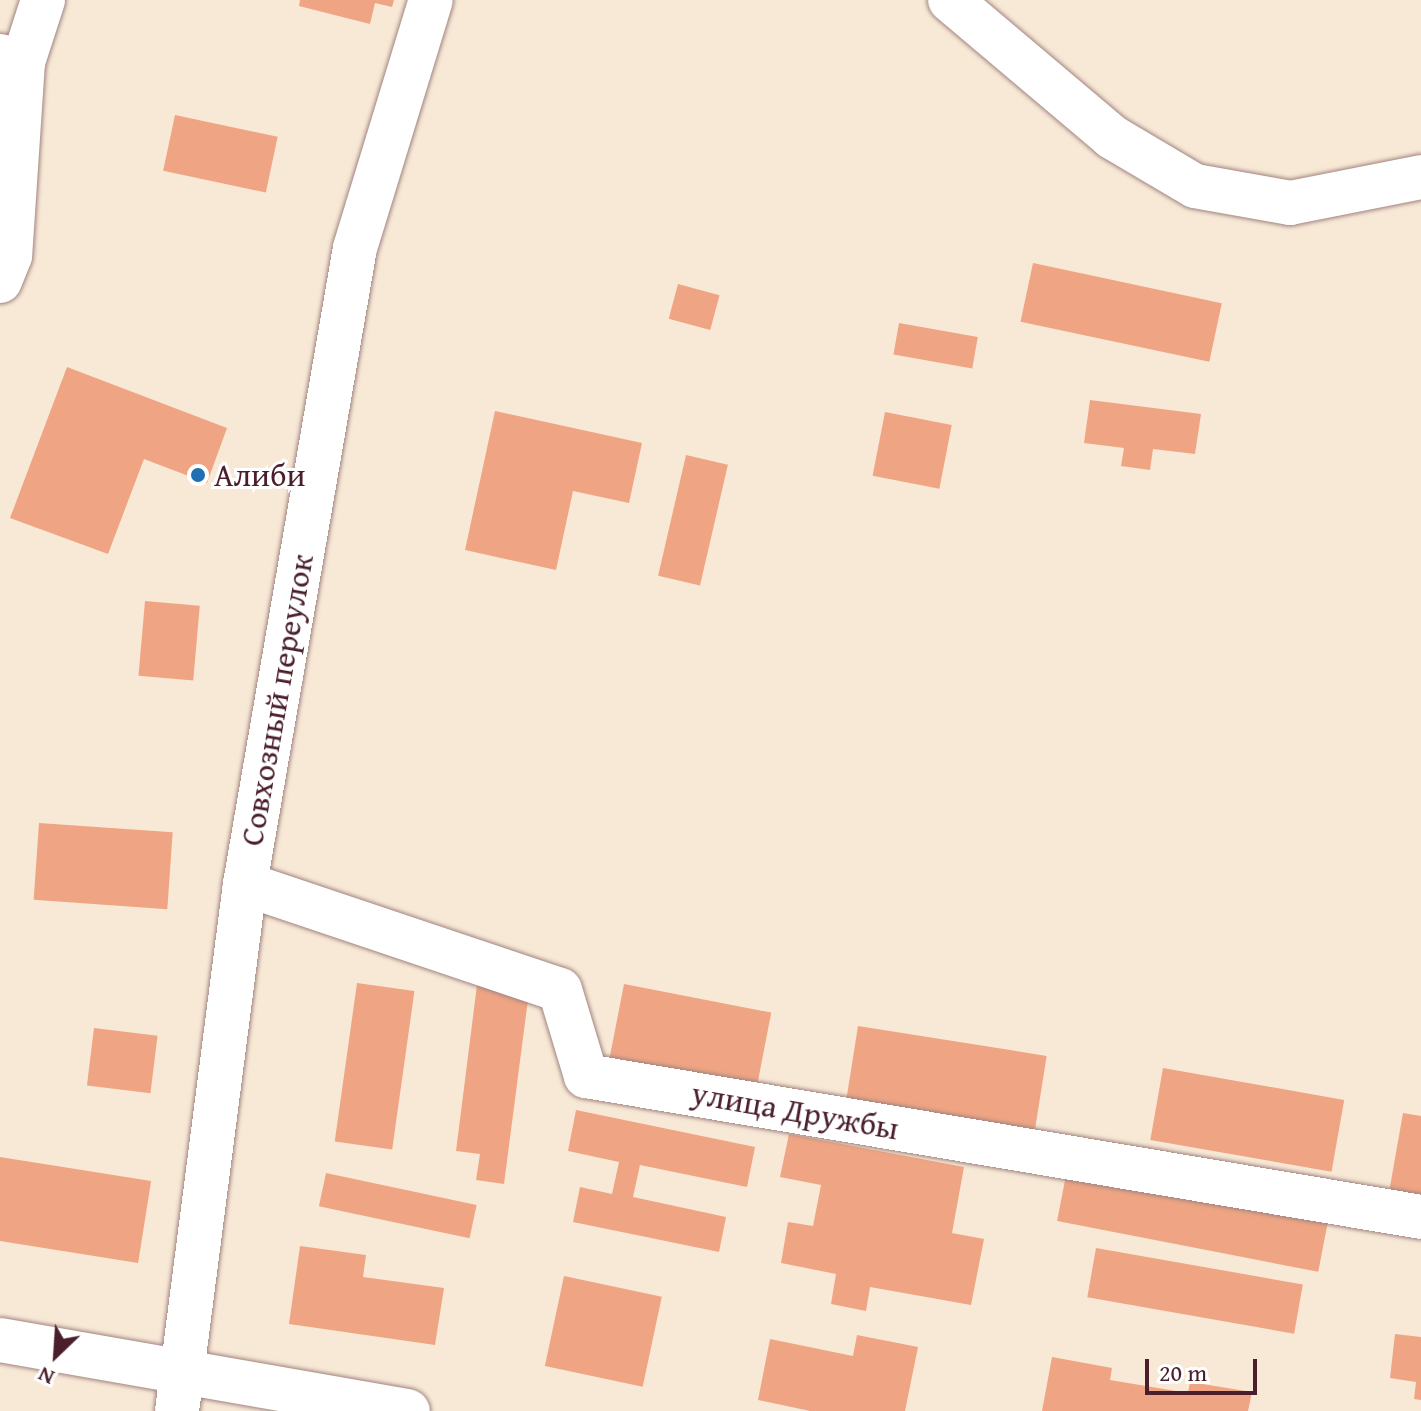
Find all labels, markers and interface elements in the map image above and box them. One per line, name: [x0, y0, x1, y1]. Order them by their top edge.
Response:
place label: Алиби: [214, 456, 305, 494]
marker: Алиби: [189, 466, 207, 484]
street label: Совхозный переулок: [232, 551, 322, 849]
street label: улица Дружбы: [688, 1074, 902, 1148]
north arrow: [16, 1315, 96, 1395]
scale bar: [1149, 1343, 1261, 1393]
text: 20 m: [1159, 1355, 1207, 1390]
text: N: [32, 1359, 59, 1394]

